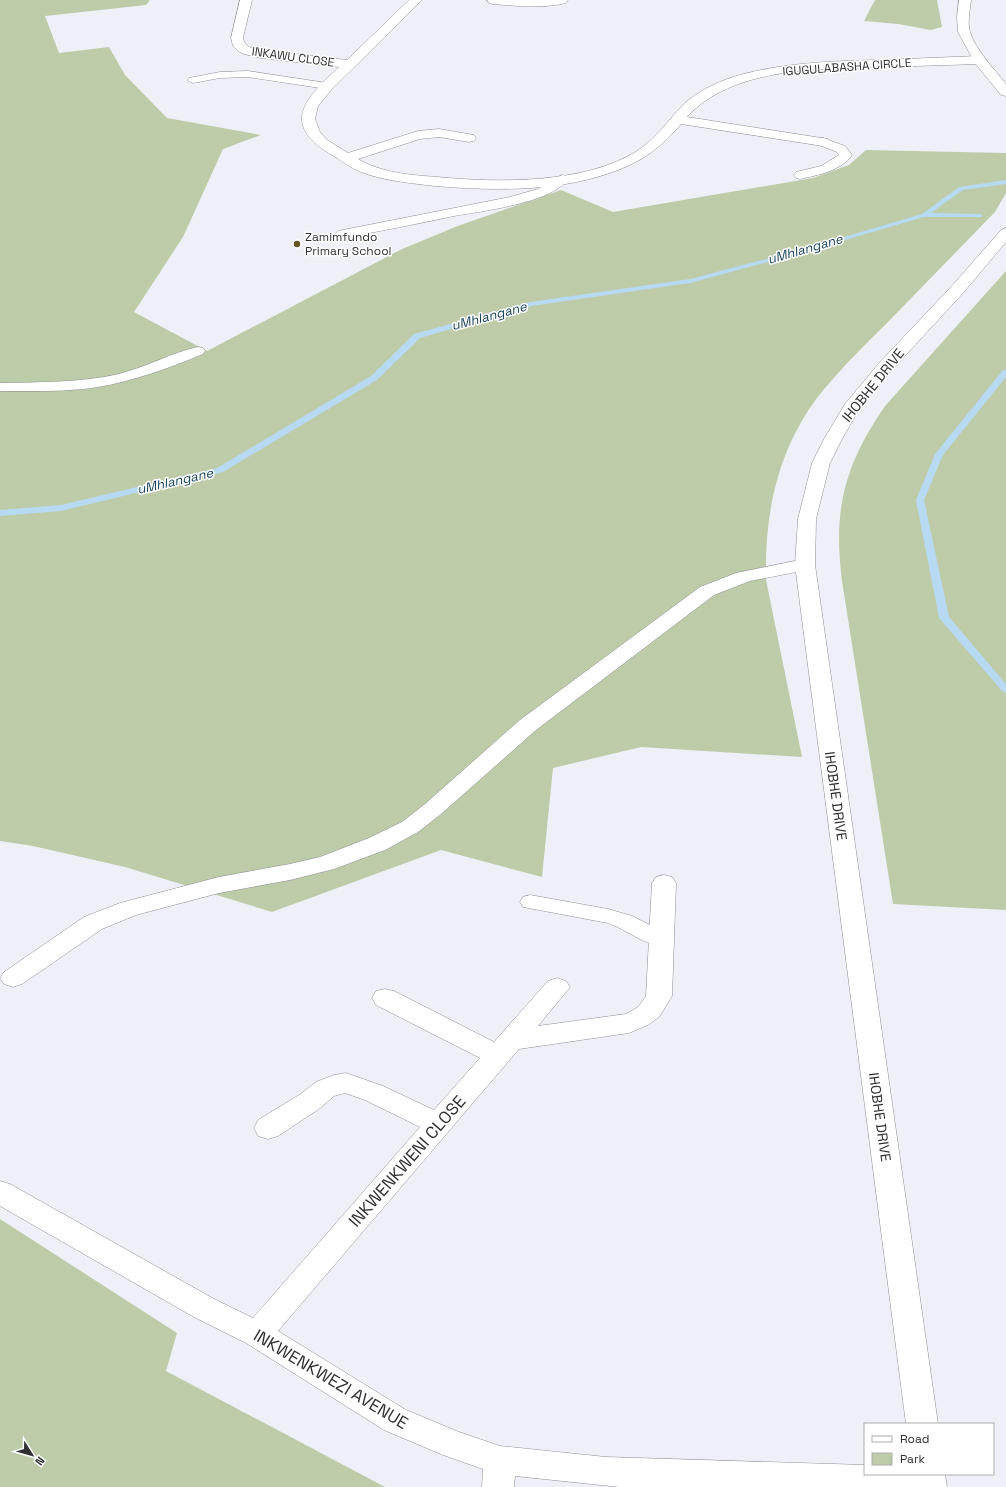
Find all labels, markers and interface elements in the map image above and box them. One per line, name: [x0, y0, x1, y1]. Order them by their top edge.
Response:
street label: INKAWU CLOSE: [251, 43, 336, 71]
street label: IGUGULABASHA CIRCLE: [782, 54, 912, 79]
place label: Zamimfundo Primary School: [305, 229, 392, 259]
water label: uMhlangane: [766, 230, 846, 268]
marker: Zamimfundo Primary School: [292, 239, 302, 249]
water label: uMhlangane: [449, 297, 530, 334]
street label: IHOBHE DRIVE: [838, 344, 908, 425]
water label: uMhlangane: [135, 464, 216, 498]
street label: IHOBHE DRIVE: [821, 750, 851, 842]
street label: IHOBHE DRIVE: [865, 1071, 895, 1163]
street label: INKWENKWENI CLOSE: [344, 1091, 470, 1231]
street label: INKWENKWEZI AVENUE: [250, 1324, 412, 1434]
legend: [864, 1423, 994, 1475]
text: Road: [900, 1431, 929, 1447]
north arrow: [12, 1435, 52, 1475]
text: Park: [900, 1451, 925, 1467]
text: N: [32, 1454, 48, 1468]

